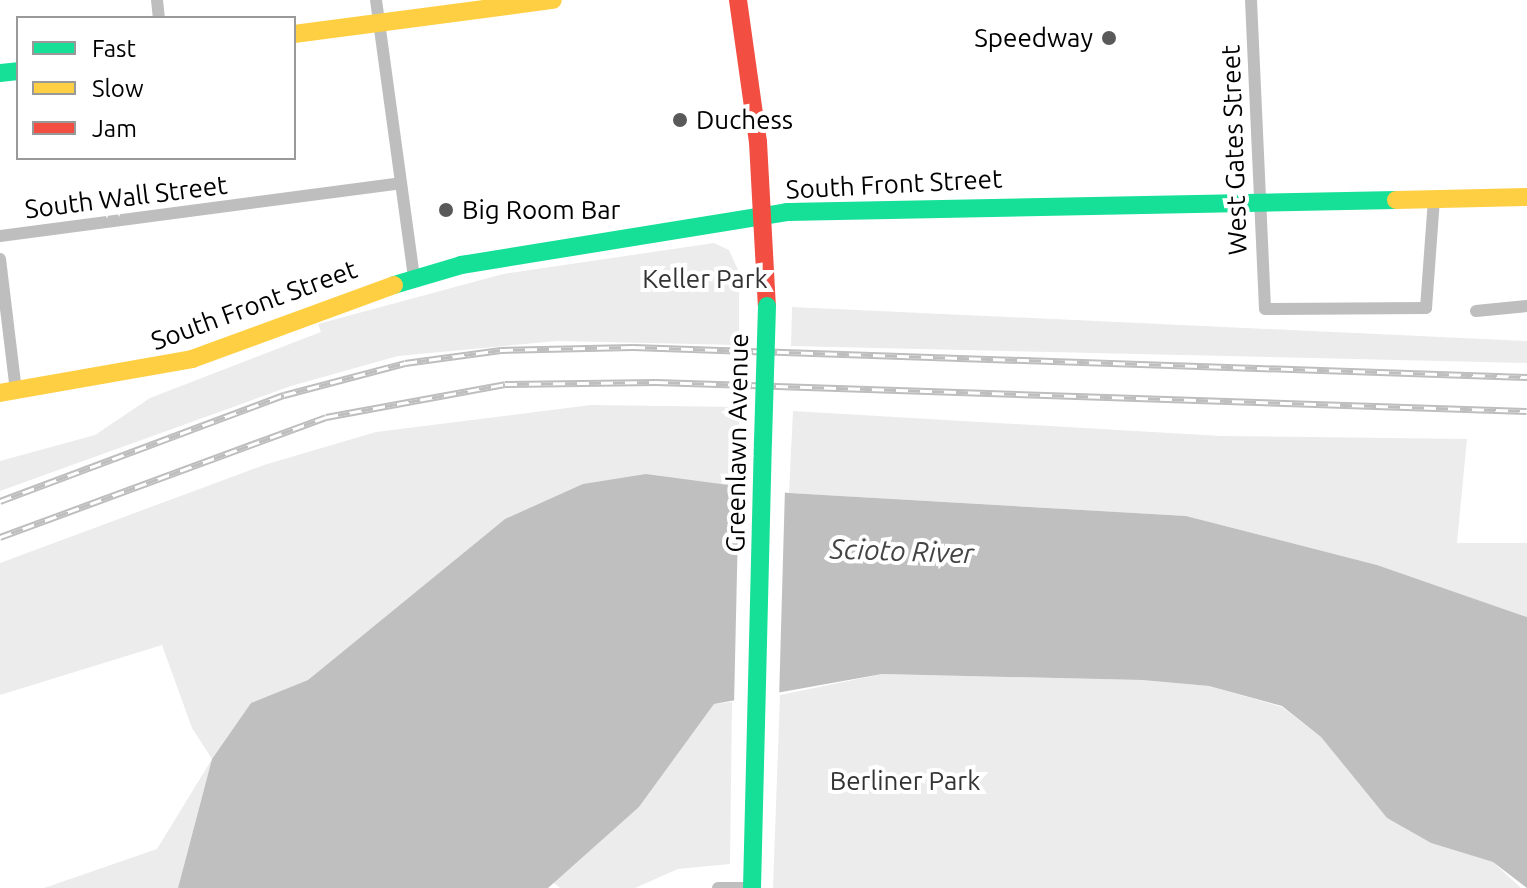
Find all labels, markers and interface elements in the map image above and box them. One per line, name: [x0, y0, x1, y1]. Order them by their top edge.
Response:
legend: [16, 16, 296, 160]
place label: Speedway: [974, 22, 1093, 54]
marker: Speedway: [1100, 29, 1118, 47]
text: Fast: [92, 35, 136, 62]
street label: West Gates Street: [1215, 44, 1253, 256]
text: Slow: [92, 75, 144, 102]
place label: Duchess: [696, 104, 793, 136]
marker: Duchess: [671, 111, 689, 129]
text: Jam: [92, 115, 137, 142]
street label: South Front Street: [785, 163, 1003, 205]
street label: South Wall Street: [23, 169, 229, 225]
place label: Big Room Bar: [462, 194, 620, 226]
marker: Big Room Bar: [437, 201, 455, 219]
street label: South Front Street: [147, 253, 361, 357]
park label: Keller Park: [642, 263, 768, 295]
street label: Greenlawn Avenue: [719, 333, 755, 553]
water label: Scioto River: [829, 532, 975, 570]
park label: Berliner Park: [830, 765, 980, 797]

